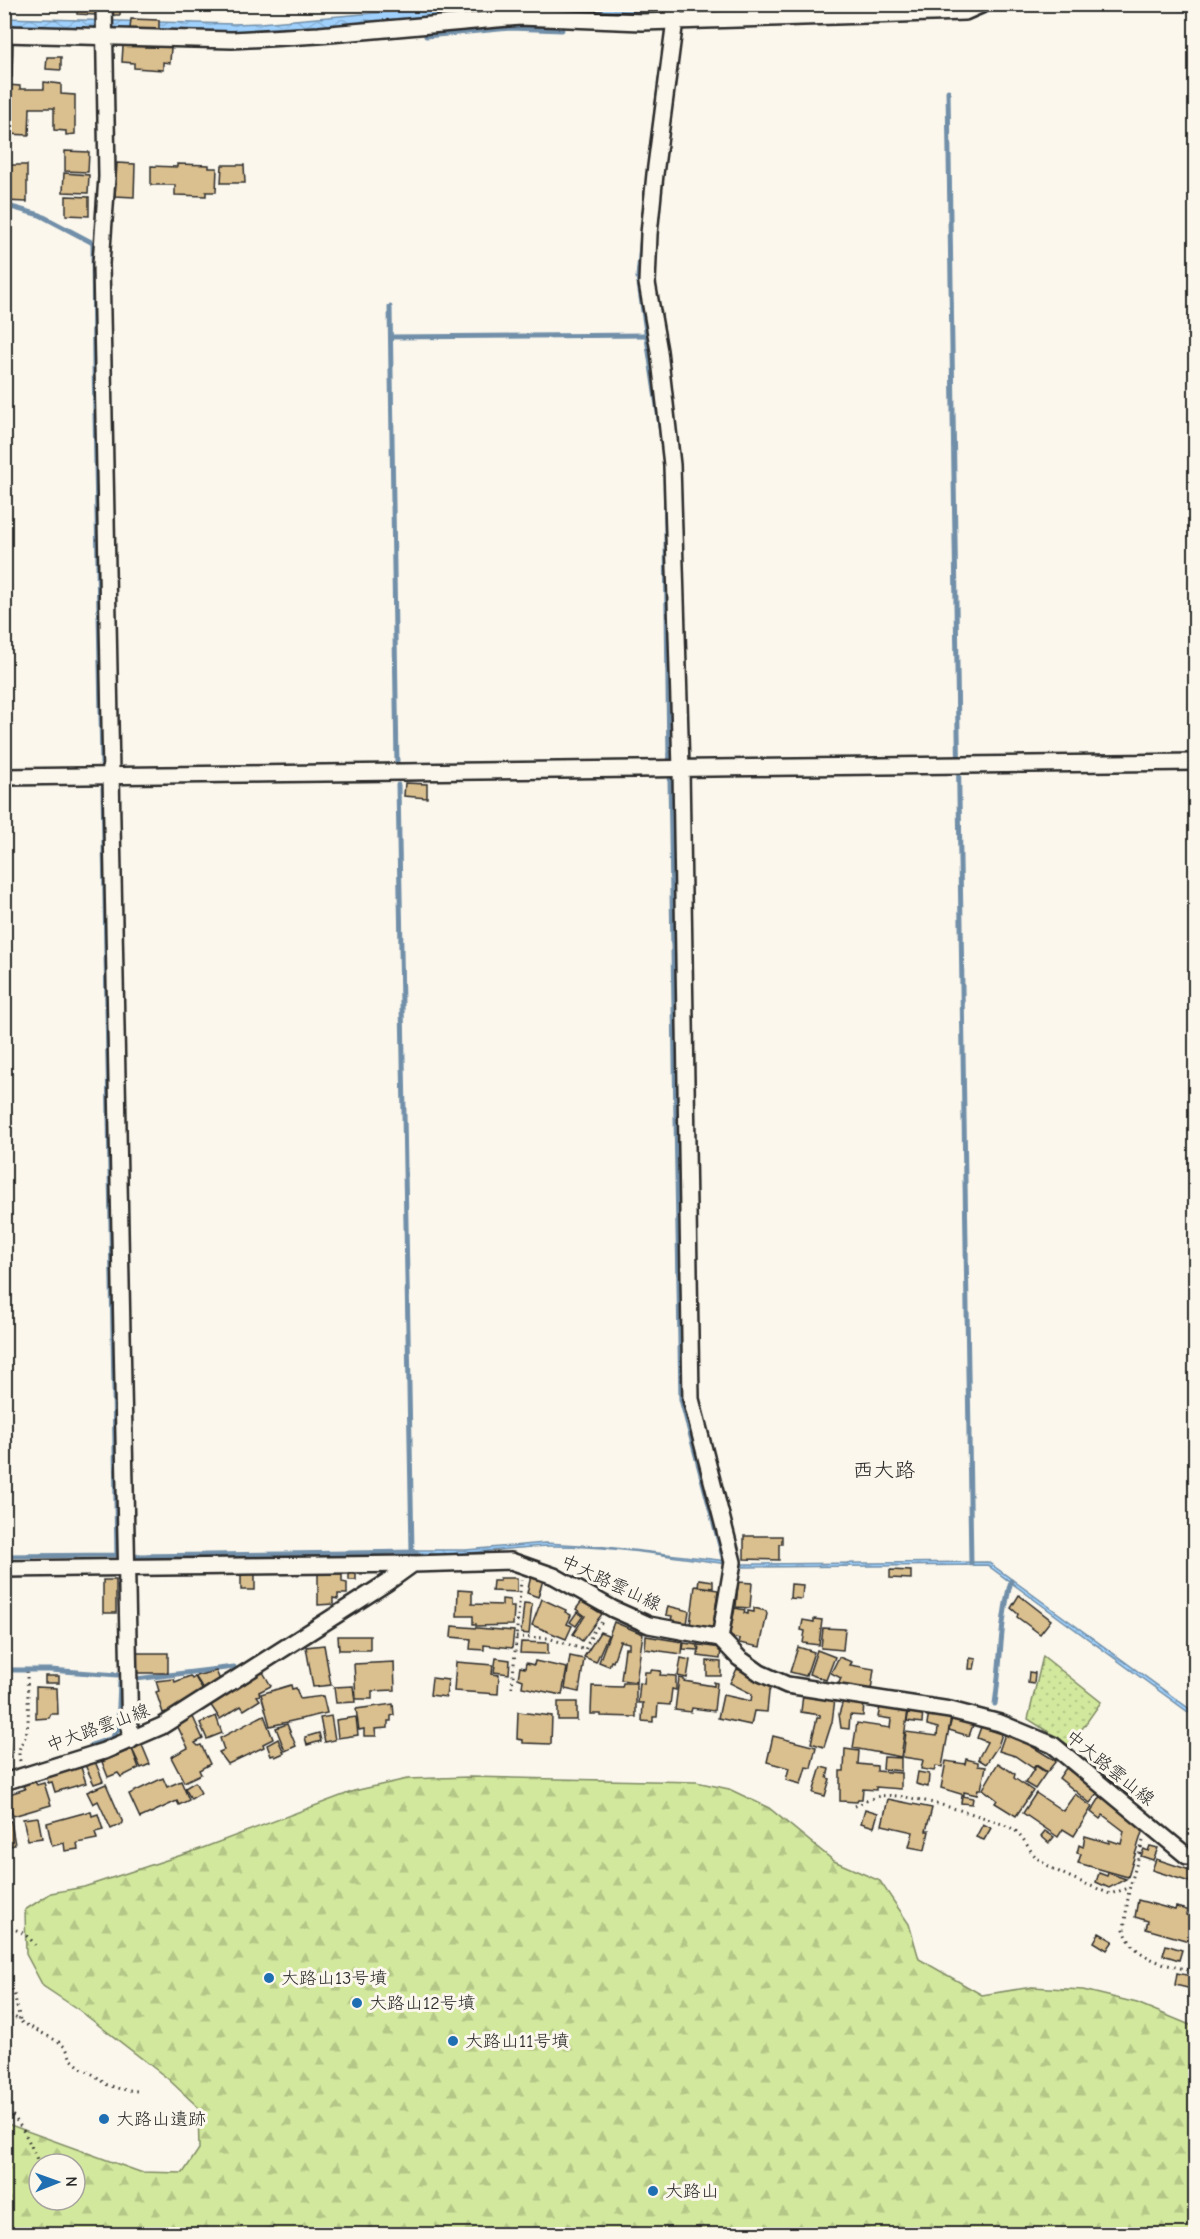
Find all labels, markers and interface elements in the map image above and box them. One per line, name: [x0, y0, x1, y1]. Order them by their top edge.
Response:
district label: 西大路: [853, 1458, 916, 1482]
street label: 中大路雲山線: [558, 1551, 664, 1615]
street label: 中大路雲山線: [44, 1700, 152, 1756]
street label: 中大路雲山線: [1061, 1726, 1159, 1810]
place label: 大路山13号墳: [281, 1968, 387, 1989]
marker: 大路山13号墳: [262, 1971, 276, 1985]
place label: 大路山12号墳: [369, 1993, 476, 2014]
marker: 大路山12号墳: [350, 1996, 364, 2010]
place label: 大路山11号墳: [465, 2031, 569, 2052]
marker: 大路山11号墳: [446, 2034, 460, 2048]
place label: 大路山遺跡: [116, 2109, 206, 2130]
marker: 大路山遺跡: [97, 2112, 111, 2126]
north arrow: [27, 2152, 87, 2212]
text: N: [62, 2176, 80, 2187]
place label: 大路山: [665, 2181, 719, 2202]
marker: 大路山: [646, 2184, 660, 2198]

